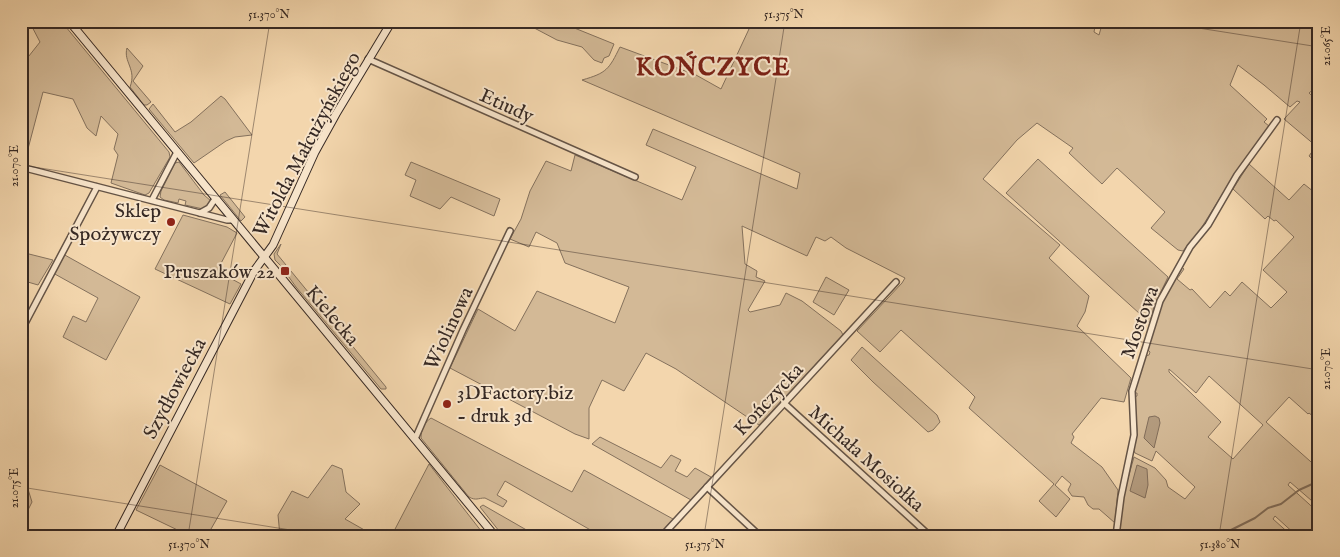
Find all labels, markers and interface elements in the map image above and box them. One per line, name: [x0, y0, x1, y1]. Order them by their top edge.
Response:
text: 51.370°N: [248, 7, 290, 22]
text: 51.375°N: [764, 7, 805, 22]
text: 21.065°E: [1319, 26, 1334, 66]
street label: Witolda Małcużyńskiego: [248, 48, 367, 242]
district label: KOŃCZYCE: [636, 51, 790, 84]
street label: Etiudy: [475, 83, 538, 129]
text: 21.070°E: [7, 145, 22, 187]
place label: Sklep Spożywczy: [69, 199, 161, 247]
marker: Sklep Spożywczy: [165, 216, 177, 228]
place label: Pruszaków 22: [163, 260, 275, 285]
marker: Pruszaków 22: [279, 265, 291, 277]
street label: Kielecka: [299, 281, 365, 352]
street label: Mostowa: [1116, 282, 1165, 362]
street label: Wiolinowa: [419, 283, 480, 374]
street label: Szydłowiecka: [138, 334, 213, 444]
text: 21.070°E: [1319, 348, 1334, 390]
street label: Kończycka: [729, 358, 810, 442]
place label: 3DFactory.biz - druk 3d: [457, 381, 573, 429]
marker: 3DFactory.biz - druk 3d: [441, 398, 453, 410]
street label: Michała Mosiołka: [803, 400, 929, 518]
text: 21.075°E: [7, 468, 22, 508]
text: 51.370°N: [168, 537, 210, 552]
text: 51.375°N: [685, 537, 726, 552]
text: 51.380°N: [1200, 537, 1241, 552]

